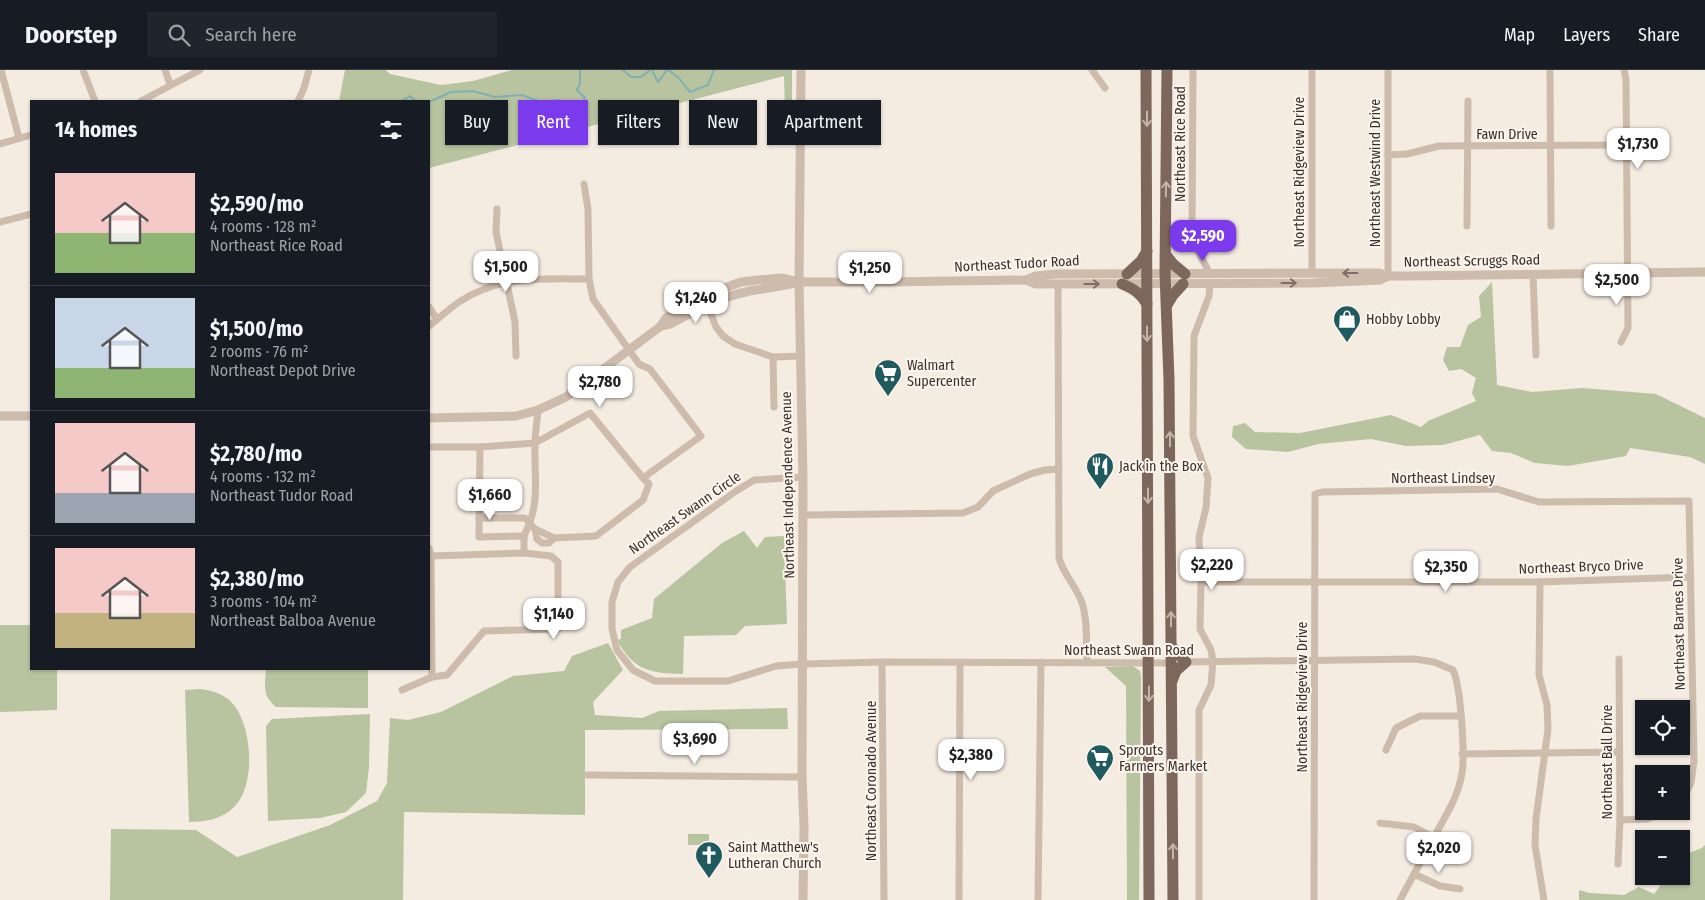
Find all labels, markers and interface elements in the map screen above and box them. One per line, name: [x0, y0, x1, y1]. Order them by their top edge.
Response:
search box: [147, 12, 497, 57]
text: Doorstep: [25, 21, 117, 49]
icon: search: [165, 21, 193, 49]
text: Search here: [205, 23, 297, 46]
text: Map: [1504, 24, 1535, 46]
text: Layers: [1563, 24, 1610, 46]
text: Share: [1638, 24, 1680, 46]
street label: Northeast Rice Road: [1172, 86, 1189, 202]
street label: Northeast Ridgeview Drive: [1291, 97, 1308, 247]
street label: Northeast Westwind Drive: [1367, 99, 1384, 247]
chip: Buy: [445, 100, 508, 145]
chip: Rent: [518, 100, 588, 145]
chip: Filters: [598, 100, 679, 145]
chip: New: [689, 100, 757, 145]
chip: Apartment: [767, 100, 881, 145]
one-way arrow: [1142, 110, 1152, 126]
icon: filters: [377, 116, 405, 144]
text: 14 homes: [55, 117, 137, 143]
street label: Fawn Drive: [1476, 126, 1538, 143]
pin: $1,730: [1597, 128, 1679, 170]
text: $1,730: [1618, 134, 1658, 153]
one-way arrow: [1161, 181, 1171, 198]
text: $2,590/mo: [210, 191, 304, 217]
icon: home: [95, 193, 155, 253]
text: 4 rooms · 128 m²: [210, 217, 317, 236]
pin: $2,590: [1162, 220, 1244, 262]
text: $2,590: [1181, 226, 1225, 245]
text: Northeast Rice Road: [210, 236, 343, 255]
pin: $1,500: [465, 250, 547, 293]
street label: Northeast Scruggs Road: [1404, 251, 1540, 271]
pin: $1,250: [829, 252, 911, 294]
street label: Northeast Tudor Road: [954, 252, 1080, 276]
text: $1,500: [484, 257, 528, 276]
text: $1,250: [849, 258, 891, 277]
pin: $2,500: [1576, 264, 1658, 306]
one-way arrow: [1343, 268, 1359, 278]
text: $2,500: [1595, 270, 1639, 289]
one-way arrow: [1281, 278, 1297, 288]
one-way arrow: [1084, 279, 1100, 289]
pin: $1,240: [655, 282, 737, 324]
text: $1,240: [675, 288, 717, 307]
shop icon: Hobby Lobby: [1332, 304, 1362, 343]
place label: Hobby Lobby: [1366, 311, 1441, 328]
text: $1,500/mo: [210, 316, 303, 342]
icon: home: [95, 318, 155, 378]
one-way arrow: [1142, 325, 1152, 341]
text: 2 rooms · 76 m²: [210, 342, 309, 361]
place label: Walmart Supercenter: [907, 357, 976, 390]
supermarket icon: Walmart Supercenter: [873, 358, 903, 397]
text: Northeast Depot Drive: [210, 361, 356, 380]
pin: $2,780: [559, 366, 641, 408]
text: $2,780: [579, 372, 621, 391]
street label: Northeast Independence Avenue: [778, 391, 798, 579]
one-way arrow: [1165, 431, 1175, 448]
text: $2,780/mo: [210, 441, 302, 467]
icon: home: [95, 443, 155, 503]
restaurant icon: Jack in the Box: [1085, 451, 1115, 490]
place label: Jack in the Box: [1119, 458, 1204, 475]
text: 4 rooms · 132 m²: [210, 467, 316, 486]
street label: Northeast Swann Circle: [626, 468, 744, 558]
street label: Northeast Lindsey: [1391, 470, 1496, 487]
pin: $1,660: [449, 478, 531, 521]
text: $1,660: [468, 485, 512, 504]
text: Northeast Tudor Road: [210, 486, 353, 505]
one-way arrow: [1143, 488, 1153, 504]
pin: $2,220: [1171, 548, 1253, 591]
pin: $2,350: [1405, 550, 1487, 593]
text: $2,220: [1191, 555, 1233, 574]
street label: Northeast Bryco Drive: [1518, 556, 1644, 578]
text: $2,350: [1424, 557, 1468, 576]
street label: Northeast Barnes Drive: [1669, 557, 1689, 690]
text: $2,380/mo: [210, 566, 304, 592]
icon: home: [95, 568, 155, 628]
text: 3 rooms · 104 m²: [210, 592, 317, 611]
pin: $1,140: [513, 598, 595, 640]
text: $1,140: [534, 604, 574, 623]
text: Northeast Balboa Avenue: [210, 611, 376, 630]
one-way arrow: [1166, 611, 1176, 628]
street label: Northeast Ridgeview Drive: [1294, 622, 1311, 772]
street label: Northeast Swann Road: [1064, 642, 1194, 659]
one-way arrow: [1144, 685, 1154, 701]
map controls: [1635, 700, 1690, 885]
button: locate: [1635, 700, 1690, 755]
street label: Northeast Coronado Avenue: [863, 701, 880, 861]
street label: Northeast Ball Drive: [1599, 705, 1616, 819]
pin: $3,690: [654, 722, 736, 765]
text: $3,690: [673, 729, 717, 748]
pin: $2,380: [930, 738, 1012, 781]
place label: Sprouts Farmers Market: [1119, 742, 1208, 775]
supermarket icon: Sprouts Farmers Market: [1085, 743, 1115, 782]
text: $2,380: [949, 745, 993, 764]
button: +: [1635, 765, 1690, 820]
button: −: [1635, 830, 1690, 885]
pin: $2,020: [1398, 832, 1480, 874]
text: $2,020: [1417, 838, 1461, 857]
place label: Saint Matthew's Lutheran Church: [728, 839, 822, 872]
church icon: Saint Matthew's Lutheran Church: [694, 840, 724, 879]
one-way arrow: [1168, 844, 1177, 860]

